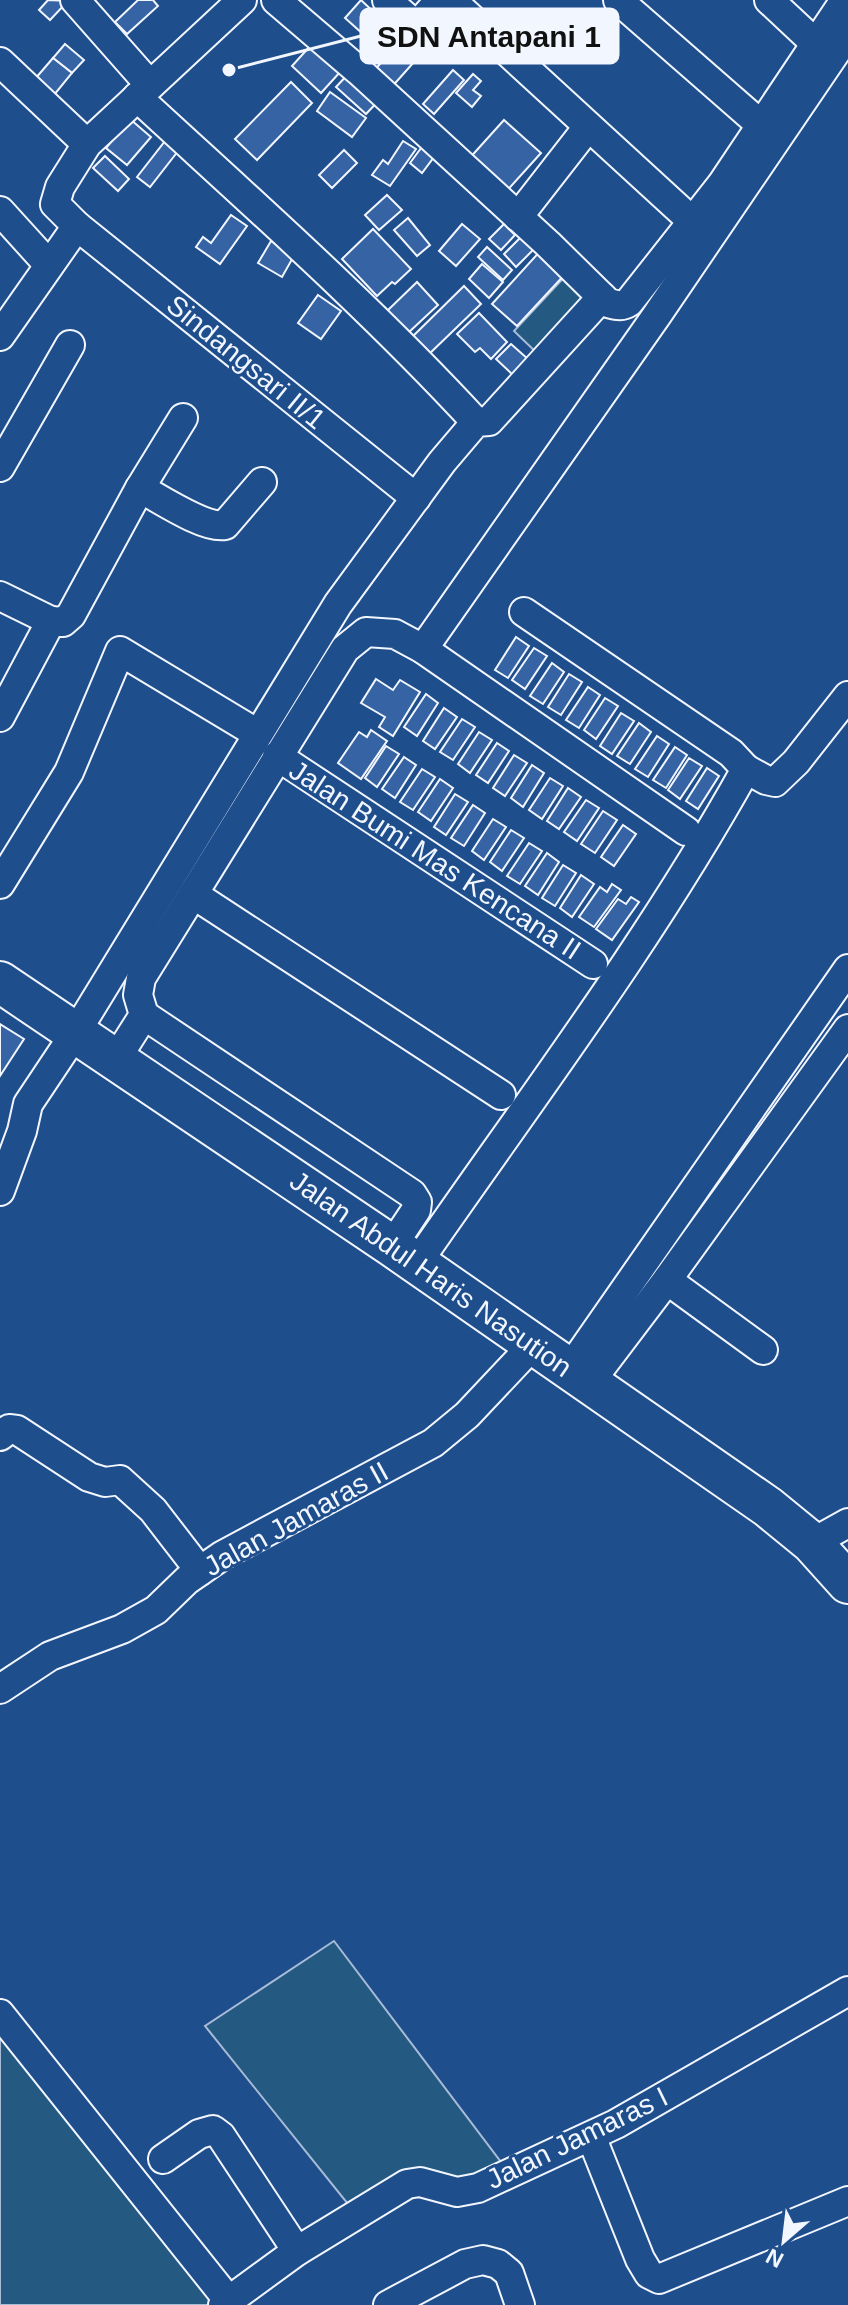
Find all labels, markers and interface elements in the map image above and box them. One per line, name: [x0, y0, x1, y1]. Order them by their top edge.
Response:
callout: SDN Antapani 1: [361, 9, 618, 63]
text: SDN Antapani 1: [377, 20, 601, 53]
street label: Sindangsari II/1: [161, 289, 331, 435]
street label: Jalan Bumi Mas Kencana II: [284, 754, 586, 966]
street label: Jalan Abdul Haris Nasution: [284, 1165, 578, 1383]
street label: Jalan Jamaras II: [199, 1456, 393, 1582]
street label: Jalan Jamaras I: [481, 2081, 673, 2195]
north arrow: [744, 2201, 824, 2281]
text: N: [762, 2243, 788, 2273]

